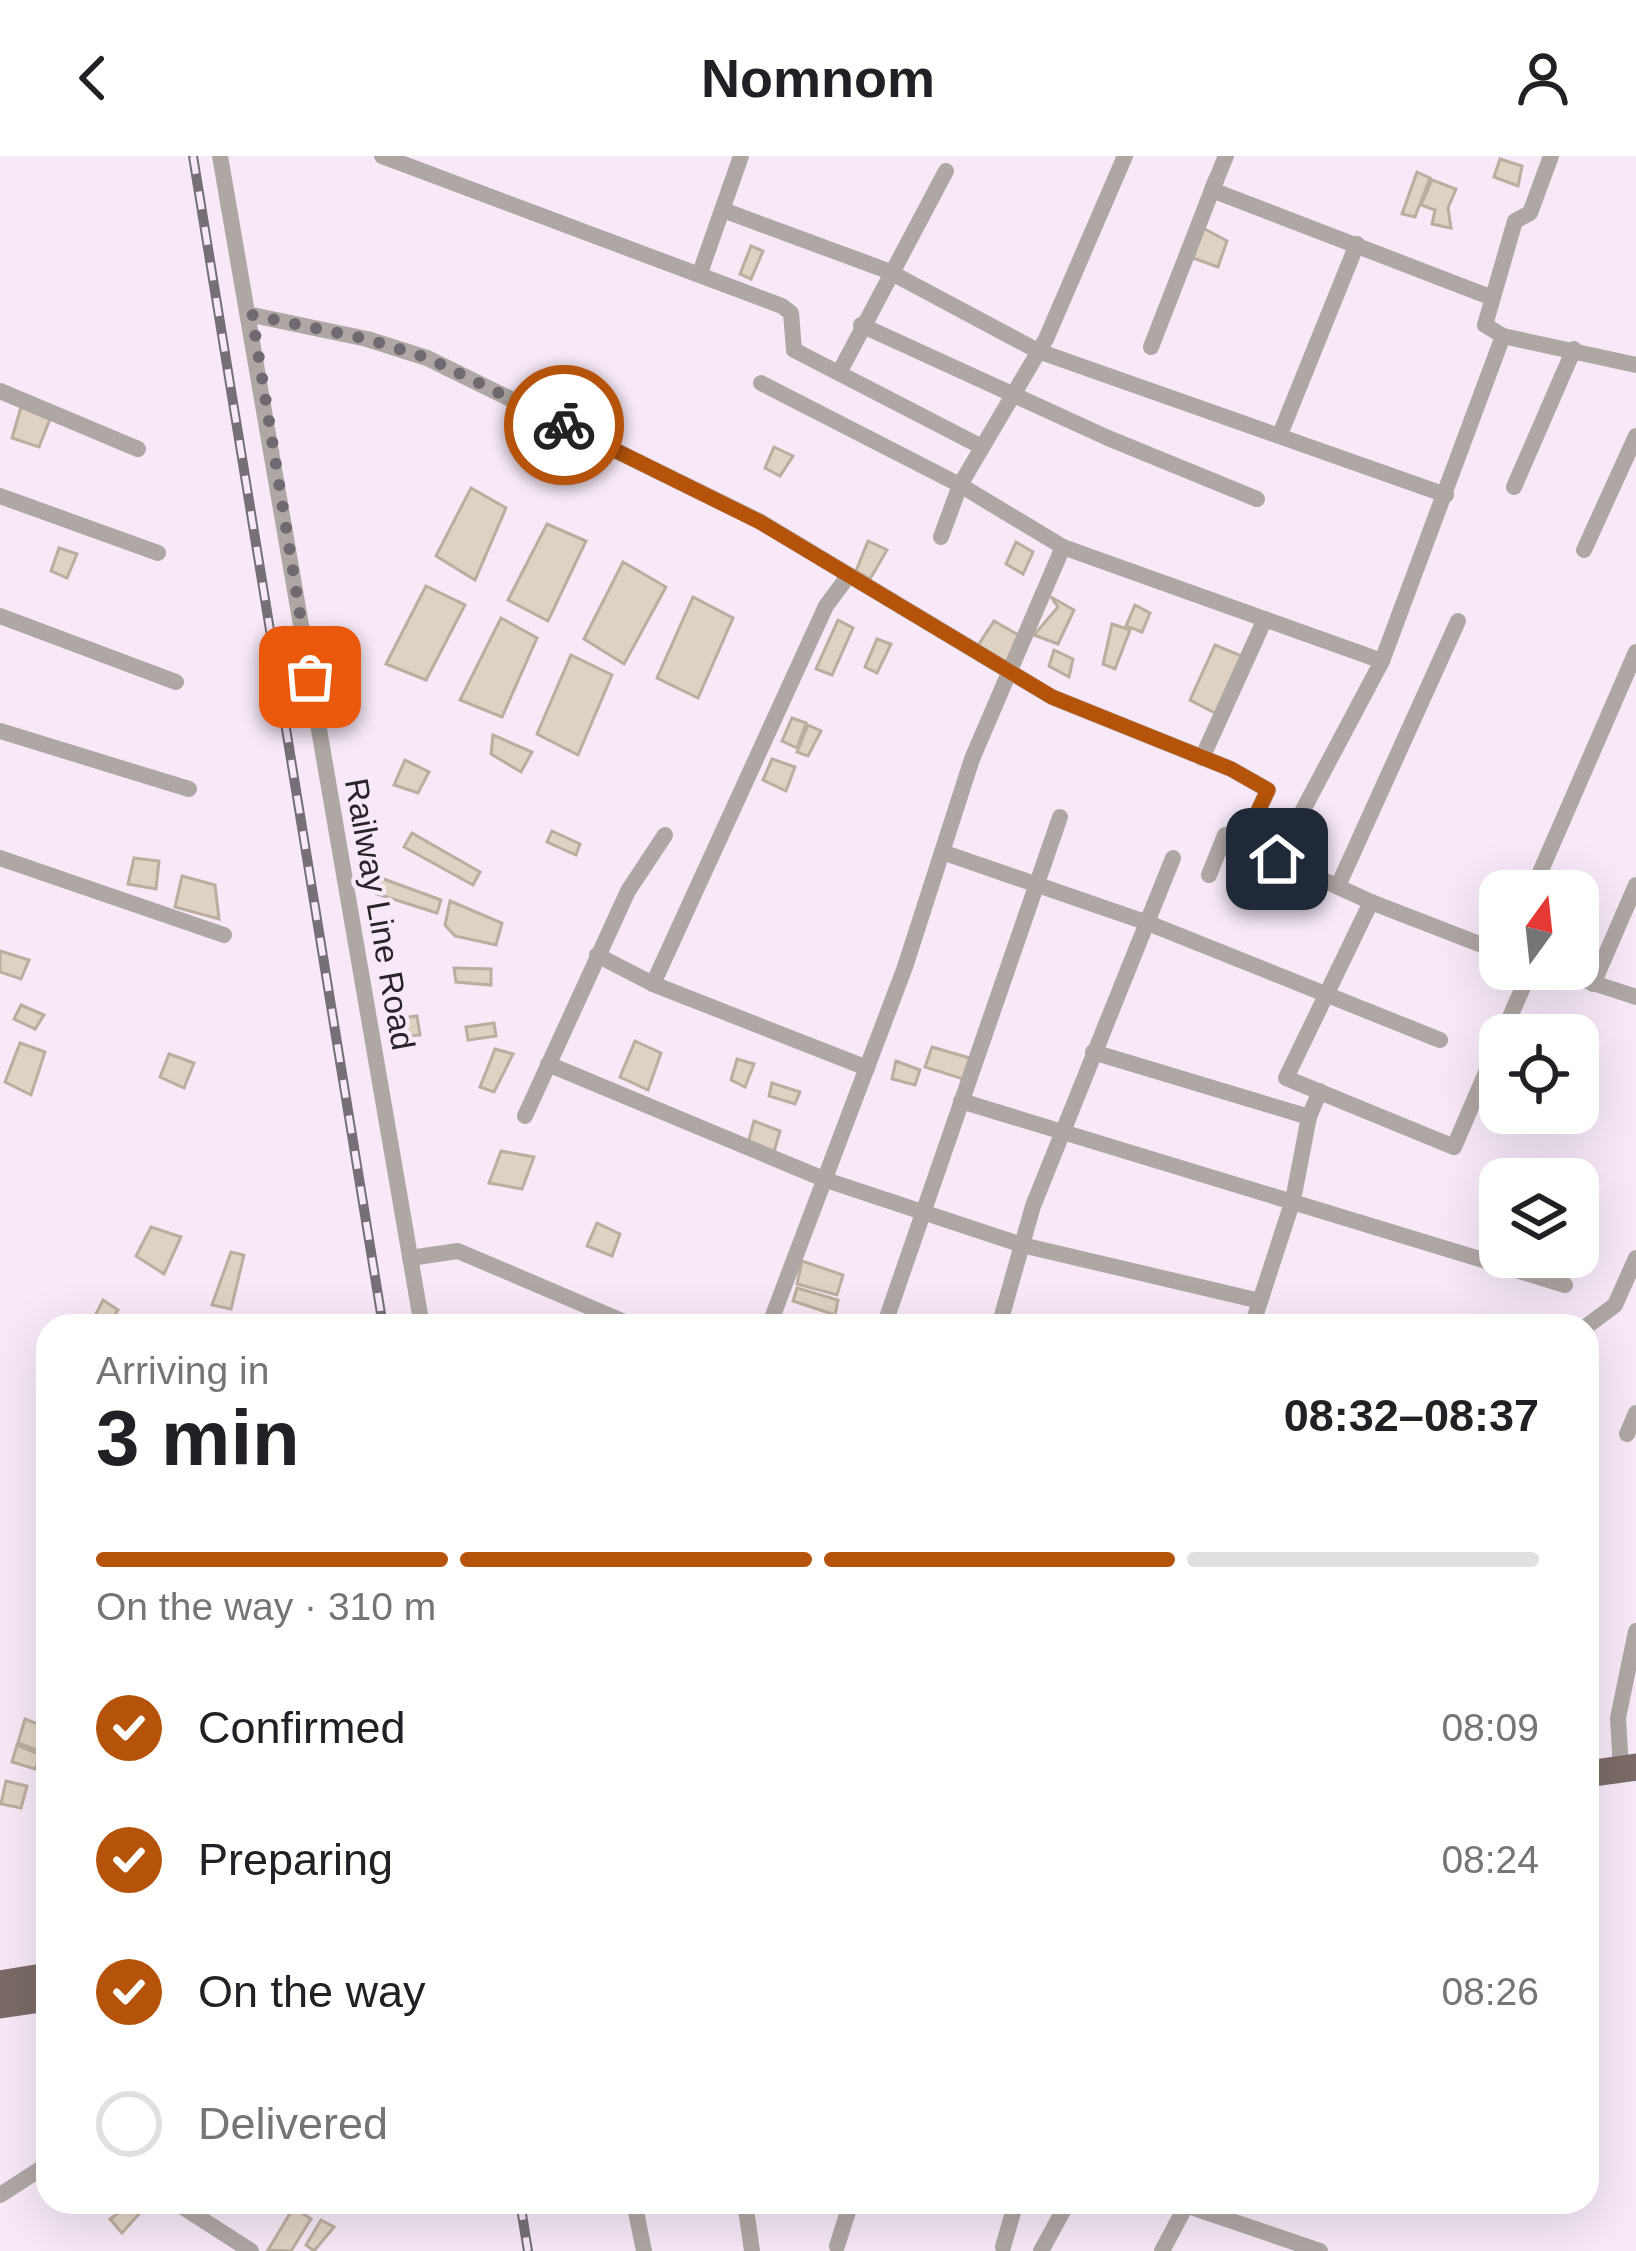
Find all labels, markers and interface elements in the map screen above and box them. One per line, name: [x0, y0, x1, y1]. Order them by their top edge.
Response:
icon: back: [60, 45, 126, 111]
icon: person: [1510, 45, 1576, 111]
text: Nomnom: [701, 48, 935, 108]
courier: [504, 365, 624, 485]
icon: bike: [531, 392, 597, 458]
pin: [259, 626, 361, 728]
icon: bag: [277, 644, 343, 710]
street label: Railway Line Road: [338, 775, 422, 1053]
pin: [1226, 808, 1328, 910]
icon: home: [1244, 826, 1310, 892]
north arrow: [1479, 870, 1599, 990]
map controls: [1479, 870, 1599, 1278]
button: locate: [1479, 1014, 1599, 1134]
button: layers: [1479, 1158, 1599, 1278]
text: Arriving in: [96, 1349, 269, 1392]
text: 08:32–08:37: [1284, 1390, 1539, 1441]
text: 3 min: [96, 1394, 300, 1482]
text: On the way · 310 m: [96, 1585, 436, 1628]
icon: check: [96, 1695, 162, 1761]
text: Confirmed: [198, 1702, 406, 1753]
text: 08:09: [1441, 1706, 1539, 1749]
icon: check: [96, 1827, 162, 1893]
text: Preparing: [198, 1834, 393, 1885]
text: 08:24: [1441, 1838, 1539, 1881]
icon: check: [96, 1959, 162, 2025]
text: On the way: [198, 1966, 426, 2017]
text: 08:26: [1441, 1970, 1539, 2013]
text: Delivered: [198, 2098, 388, 2149]

